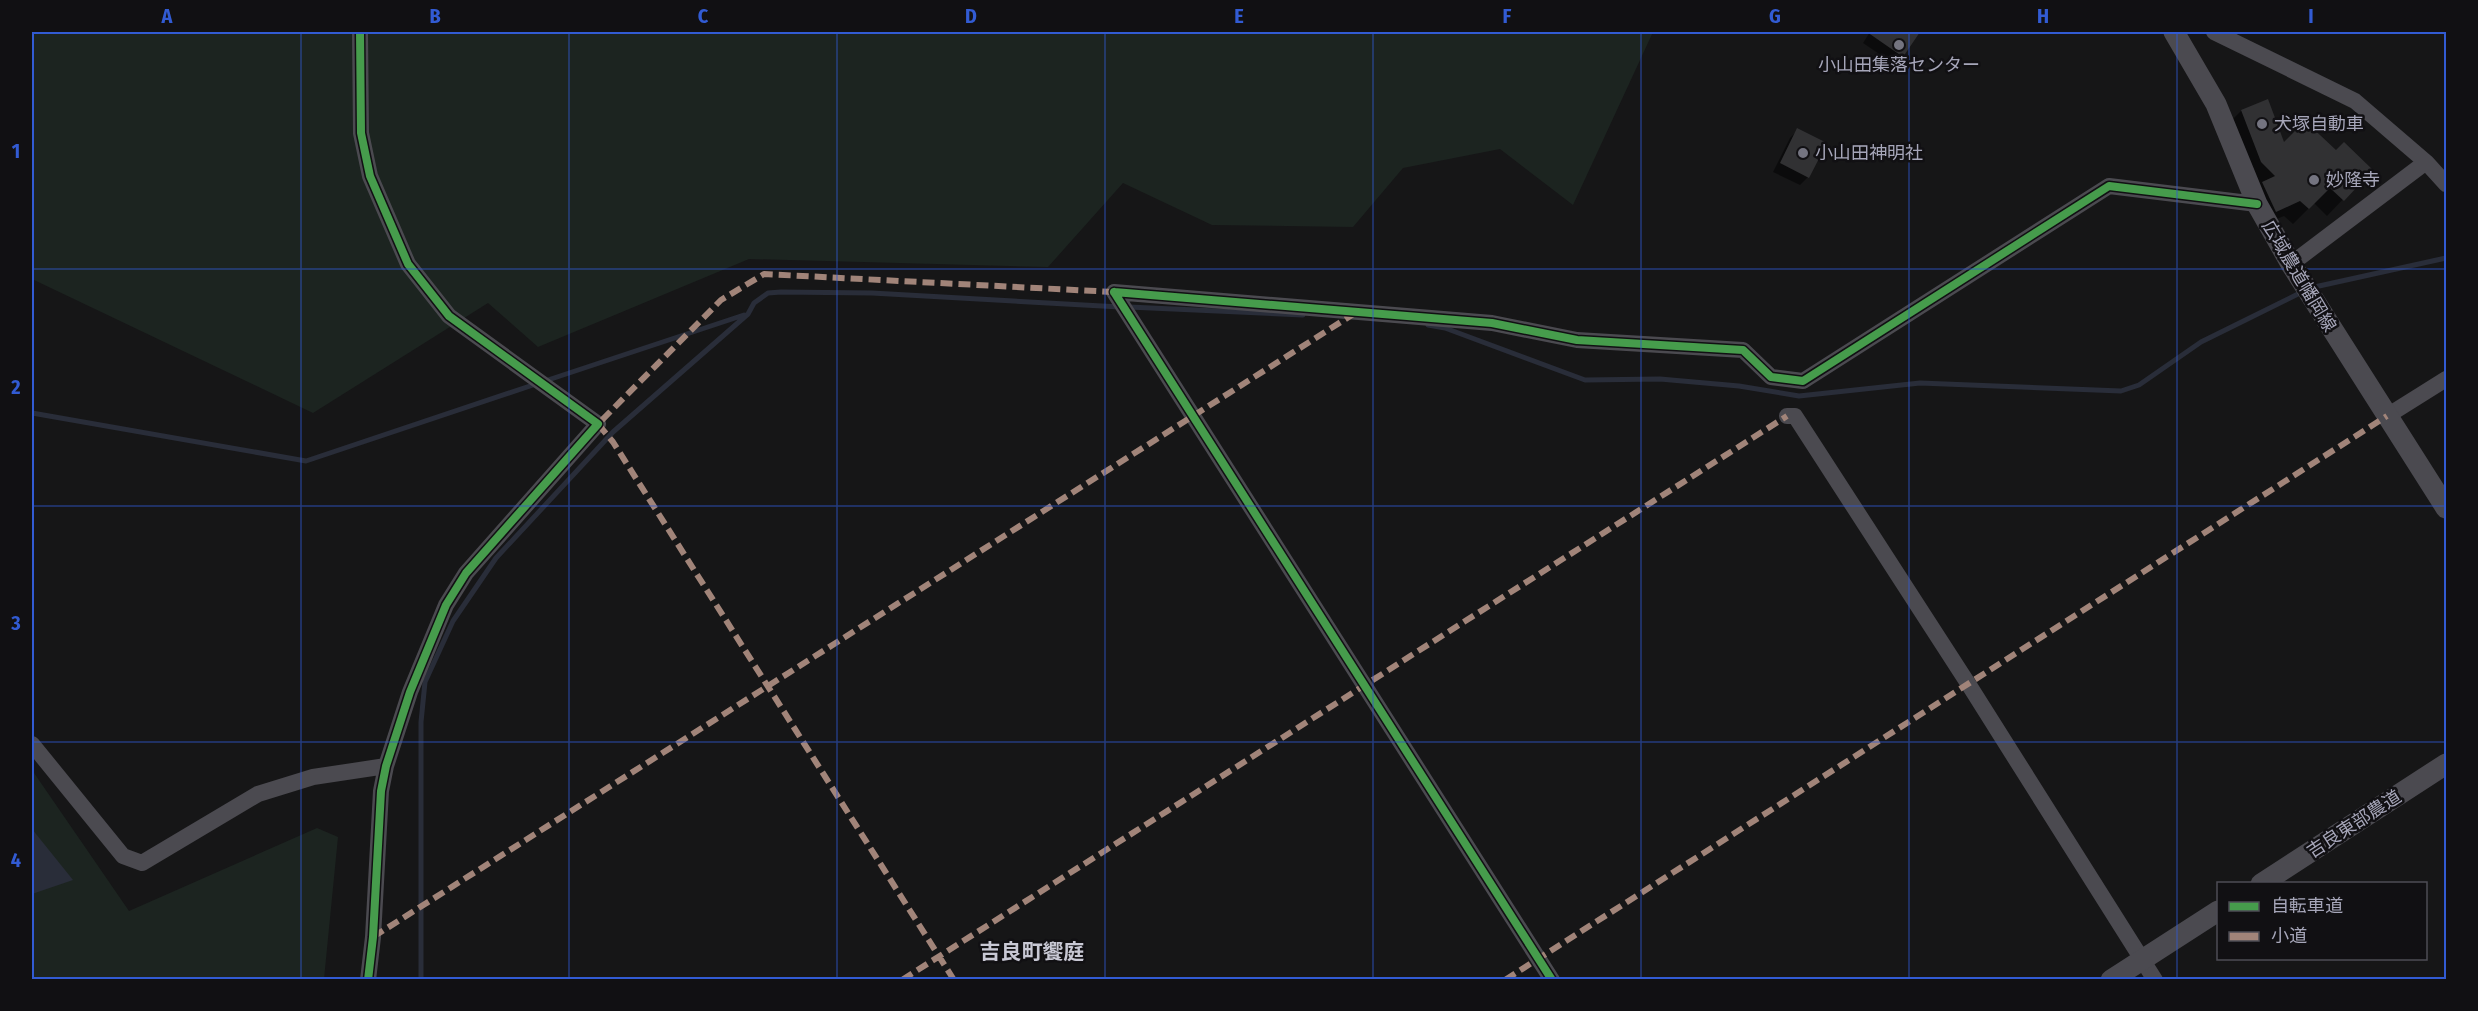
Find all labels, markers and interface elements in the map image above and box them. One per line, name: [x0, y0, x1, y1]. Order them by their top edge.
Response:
text: A: [161, 4, 174, 28]
text: B: [429, 4, 441, 28]
text: C: [698, 4, 709, 28]
text: D: [965, 4, 977, 28]
text: E: [1234, 4, 1244, 28]
text: F: [1503, 4, 1512, 28]
text: G: [1769, 4, 1781, 28]
text: H: [2037, 4, 2049, 28]
text: I: [2308, 4, 2314, 28]
marker: 小山田集落センター: [1892, 38, 1906, 52]
place label: 小山田集落センター: [1818, 54, 1980, 76]
place label: 犬塚自動車: [2274, 113, 2364, 135]
marker: 犬塚自動車: [2255, 117, 2269, 131]
text: 1: [12, 139, 20, 163]
place label: 小山田神明社: [1815, 142, 1923, 164]
marker: 小山田神明社: [1796, 146, 1810, 160]
place label: 妙隆寺: [2326, 169, 2380, 191]
marker: 妙隆寺: [2307, 173, 2321, 187]
street label: 広域農道幡岡線: [2257, 216, 2341, 336]
text: 2: [10, 375, 21, 399]
text: 3: [10, 611, 21, 635]
street label: 吉良東部農道: [2303, 785, 2405, 863]
text: 4: [11, 848, 21, 872]
legend: [2217, 882, 2427, 960]
text: 自転車道: [2271, 895, 2343, 917]
text: 小道: [2271, 925, 2307, 947]
district label: 吉良町饗庭: [980, 939, 1085, 965]

